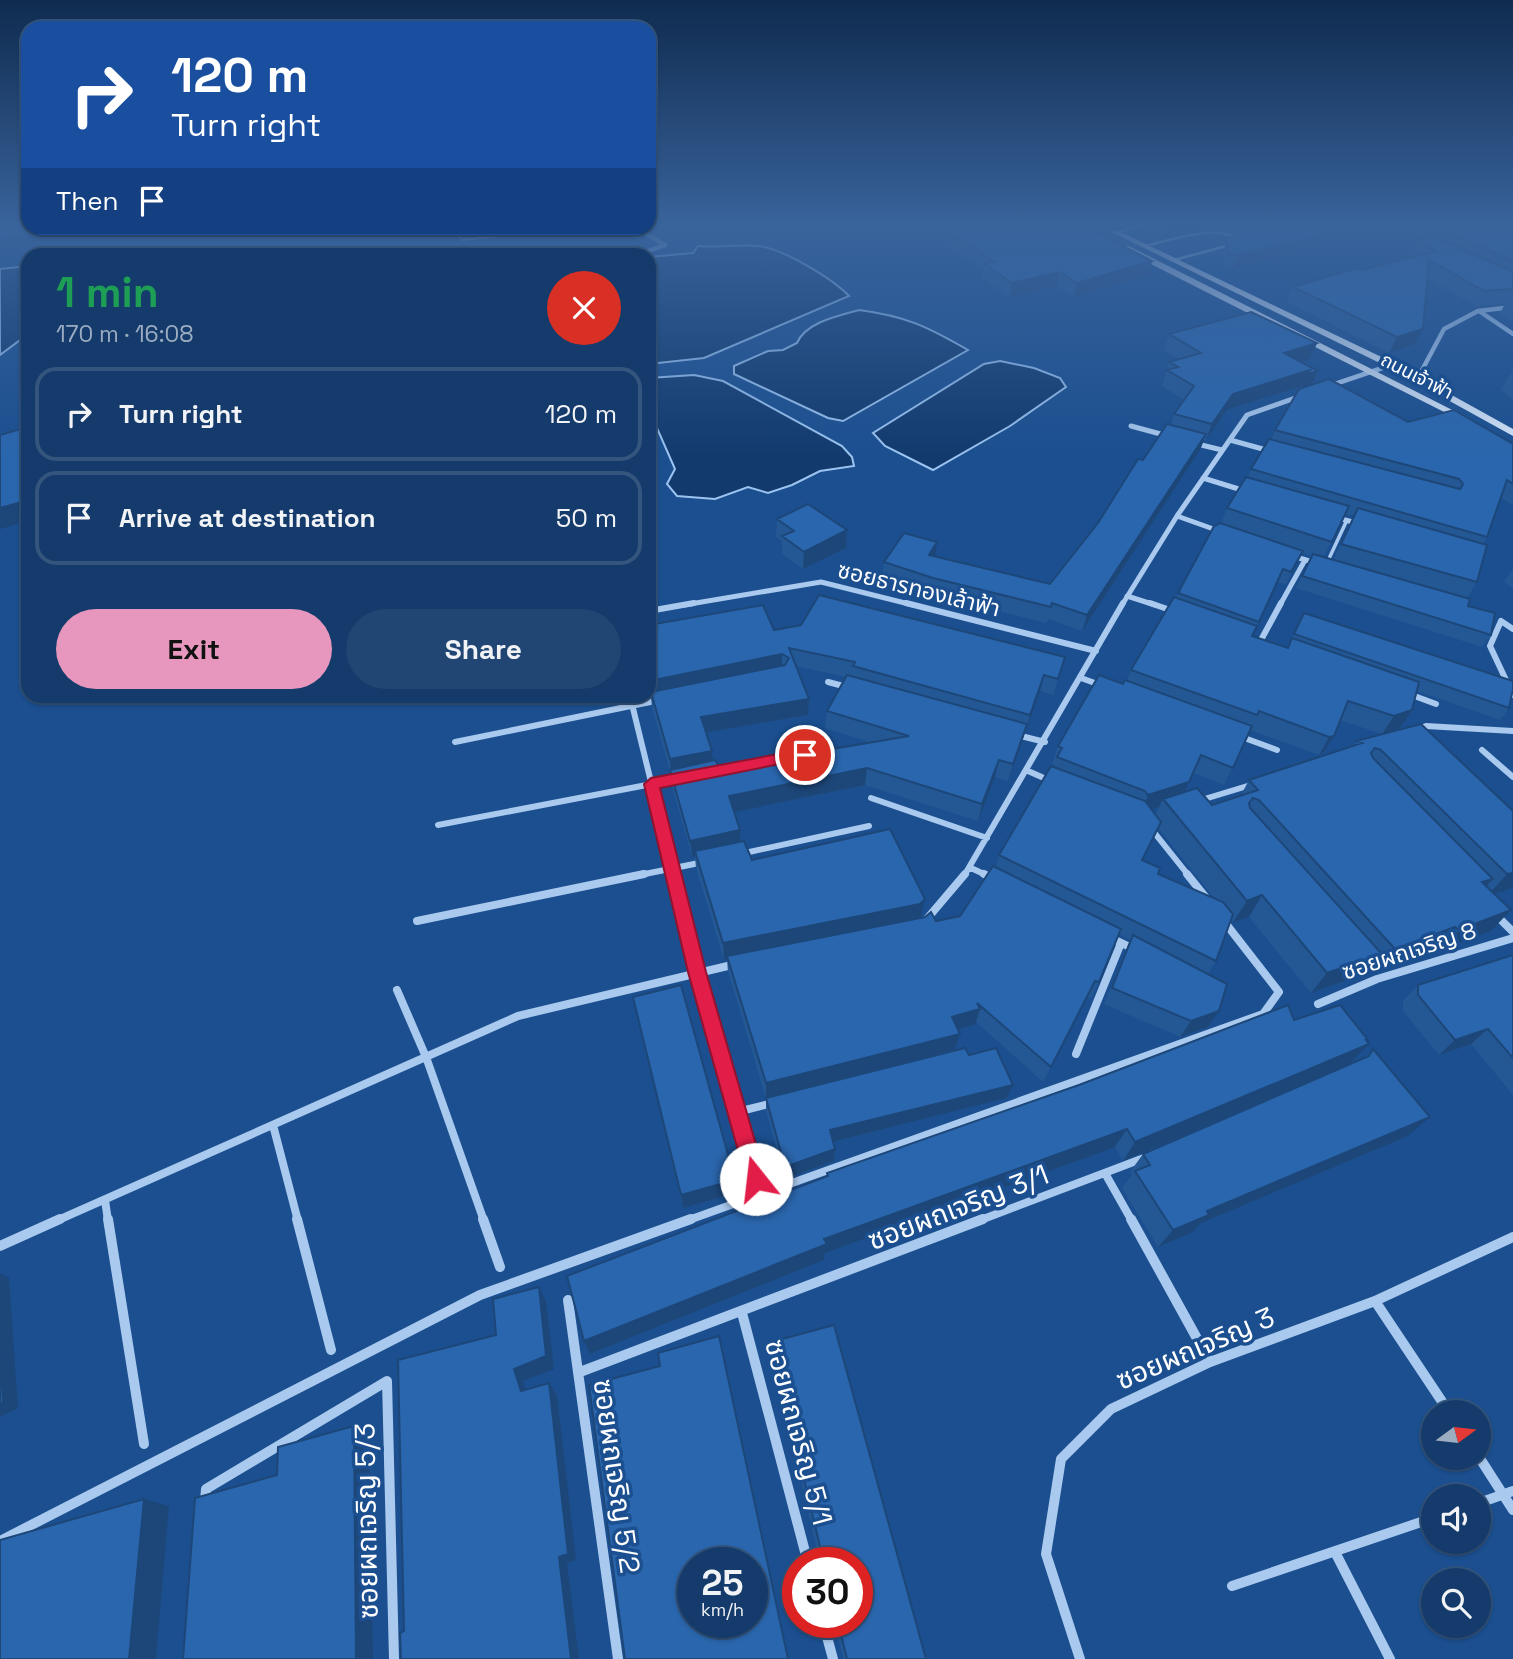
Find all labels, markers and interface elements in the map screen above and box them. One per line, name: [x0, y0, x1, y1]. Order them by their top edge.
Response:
text: 120 m: [171, 44, 308, 106]
icon: right: [56, 49, 147, 140]
text: Turn right: [171, 105, 321, 145]
icon: arrive: [133, 182, 171, 220]
text: Then: [56, 184, 119, 218]
text: 1 min: [56, 266, 159, 319]
button: close: [547, 271, 621, 345]
text: 170 m · 16:08: [56, 319, 194, 349]
street label: ถนนเจ้าฟ้า: [1376, 347, 1458, 405]
icon: right: [60, 395, 98, 433]
text: Turn right: [119, 397, 243, 431]
text: 120 m: [545, 397, 617, 431]
icon: arrive: [60, 499, 98, 537]
text: Arrive at destination: [119, 501, 376, 535]
text: 50 m: [556, 501, 617, 535]
street label: ซอยธารทองเล้าฟ้า: [835, 554, 1003, 624]
button: Exit: [56, 609, 332, 689]
button: Share: [346, 609, 621, 689]
pin: [775, 725, 835, 785]
icon: arrive: [786, 736, 824, 774]
street label: ซอยผถเจริญ 8: [1338, 915, 1480, 987]
position arrow: [719, 1142, 793, 1216]
street label: ซอยผถเจริญ 3/1: [862, 1156, 1054, 1258]
street label: ซอยผถเจริญ 3: [1110, 1298, 1280, 1398]
street label: ซอยผถเจริญ 5/1: [757, 1335, 841, 1529]
street label: ซอยผถเจริญ 5/2: [586, 1376, 648, 1576]
north arrow: [1421, 1400, 1491, 1470]
map controls: [1421, 1400, 1491, 1638]
street label: ซอยผถเจริญ 5/3: [346, 1423, 386, 1619]
button: sound: [1421, 1484, 1491, 1554]
speed limit sign: 30: [782, 1547, 873, 1638]
text: 25: [702, 1561, 743, 1605]
button: search: [1421, 1568, 1491, 1638]
text: km/h: [701, 1598, 744, 1621]

